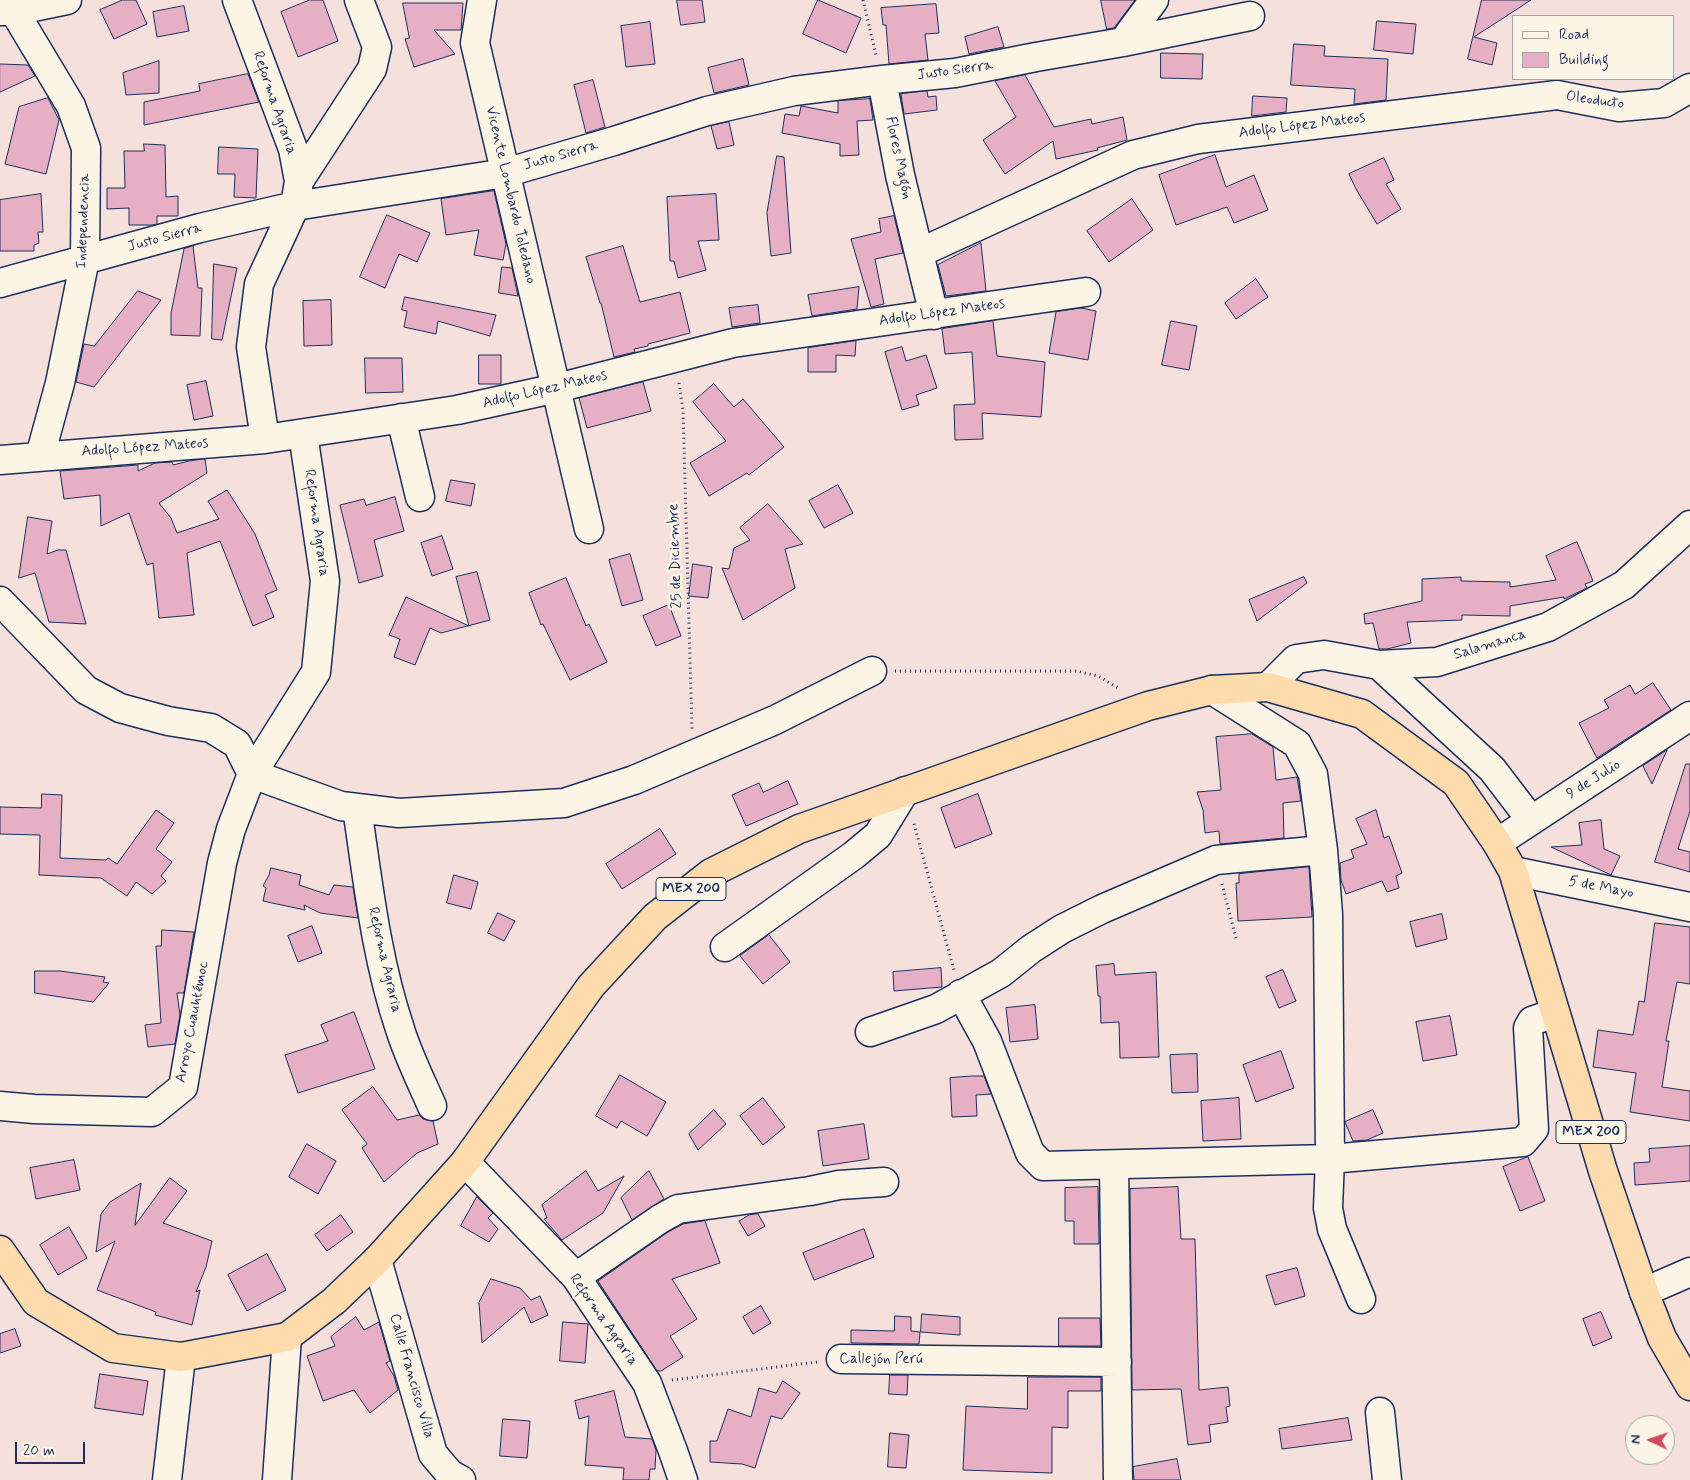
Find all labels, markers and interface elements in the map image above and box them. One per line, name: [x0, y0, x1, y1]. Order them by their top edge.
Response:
legend: [1512, 15, 1675, 80]
text: Road: [1559, 25, 1589, 45]
street label: Reforma Agraria: [248, 49, 300, 157]
text: Building: [1559, 50, 1609, 70]
street label: Justo Sierra: [916, 57, 994, 85]
street label: Oleoducto: [1565, 88, 1625, 114]
street label: Vicente Lombardo Toledano: [481, 104, 539, 286]
street label: Adolfo López Mateos: [1238, 109, 1366, 143]
street label: Flores Magón: [880, 115, 916, 201]
street label: Justo Sierra: [522, 137, 600, 175]
street label: Independencia: [73, 173, 95, 269]
street label: Justo Sierra: [126, 219, 204, 257]
street label: Adolfo López Mateos: [878, 295, 1006, 331]
street label: Adolfo López Mateos: [481, 367, 609, 413]
street label: Adolfo López Mateos: [81, 435, 209, 461]
street label: Reforma Agraria: [300, 468, 332, 578]
street label: 25 de Diciembre: [665, 503, 687, 609]
street label: Salamanca: [1452, 626, 1528, 664]
street label: 9 de Julio: [1564, 756, 1624, 804]
street label: 5 de Mayo: [1567, 873, 1635, 903]
road number: MEX 200: [656, 878, 726, 901]
street label: Reforma Agraria: [363, 905, 405, 1015]
street label: Arroyo Cuauhtémoc: [172, 960, 214, 1084]
road number: MEX 200: [1556, 1120, 1626, 1144]
street label: Reforma Agraria: [565, 1271, 641, 1369]
street label: Calle Francisco Villa: [385, 1312, 437, 1440]
street label: Callejón Perú: [839, 1351, 923, 1369]
north arrow: [1625, 1415, 1675, 1465]
scale bar: [18, 1432, 88, 1464]
text: N: [1627, 1434, 1645, 1444]
text: 20 m: [23, 1441, 55, 1461]

